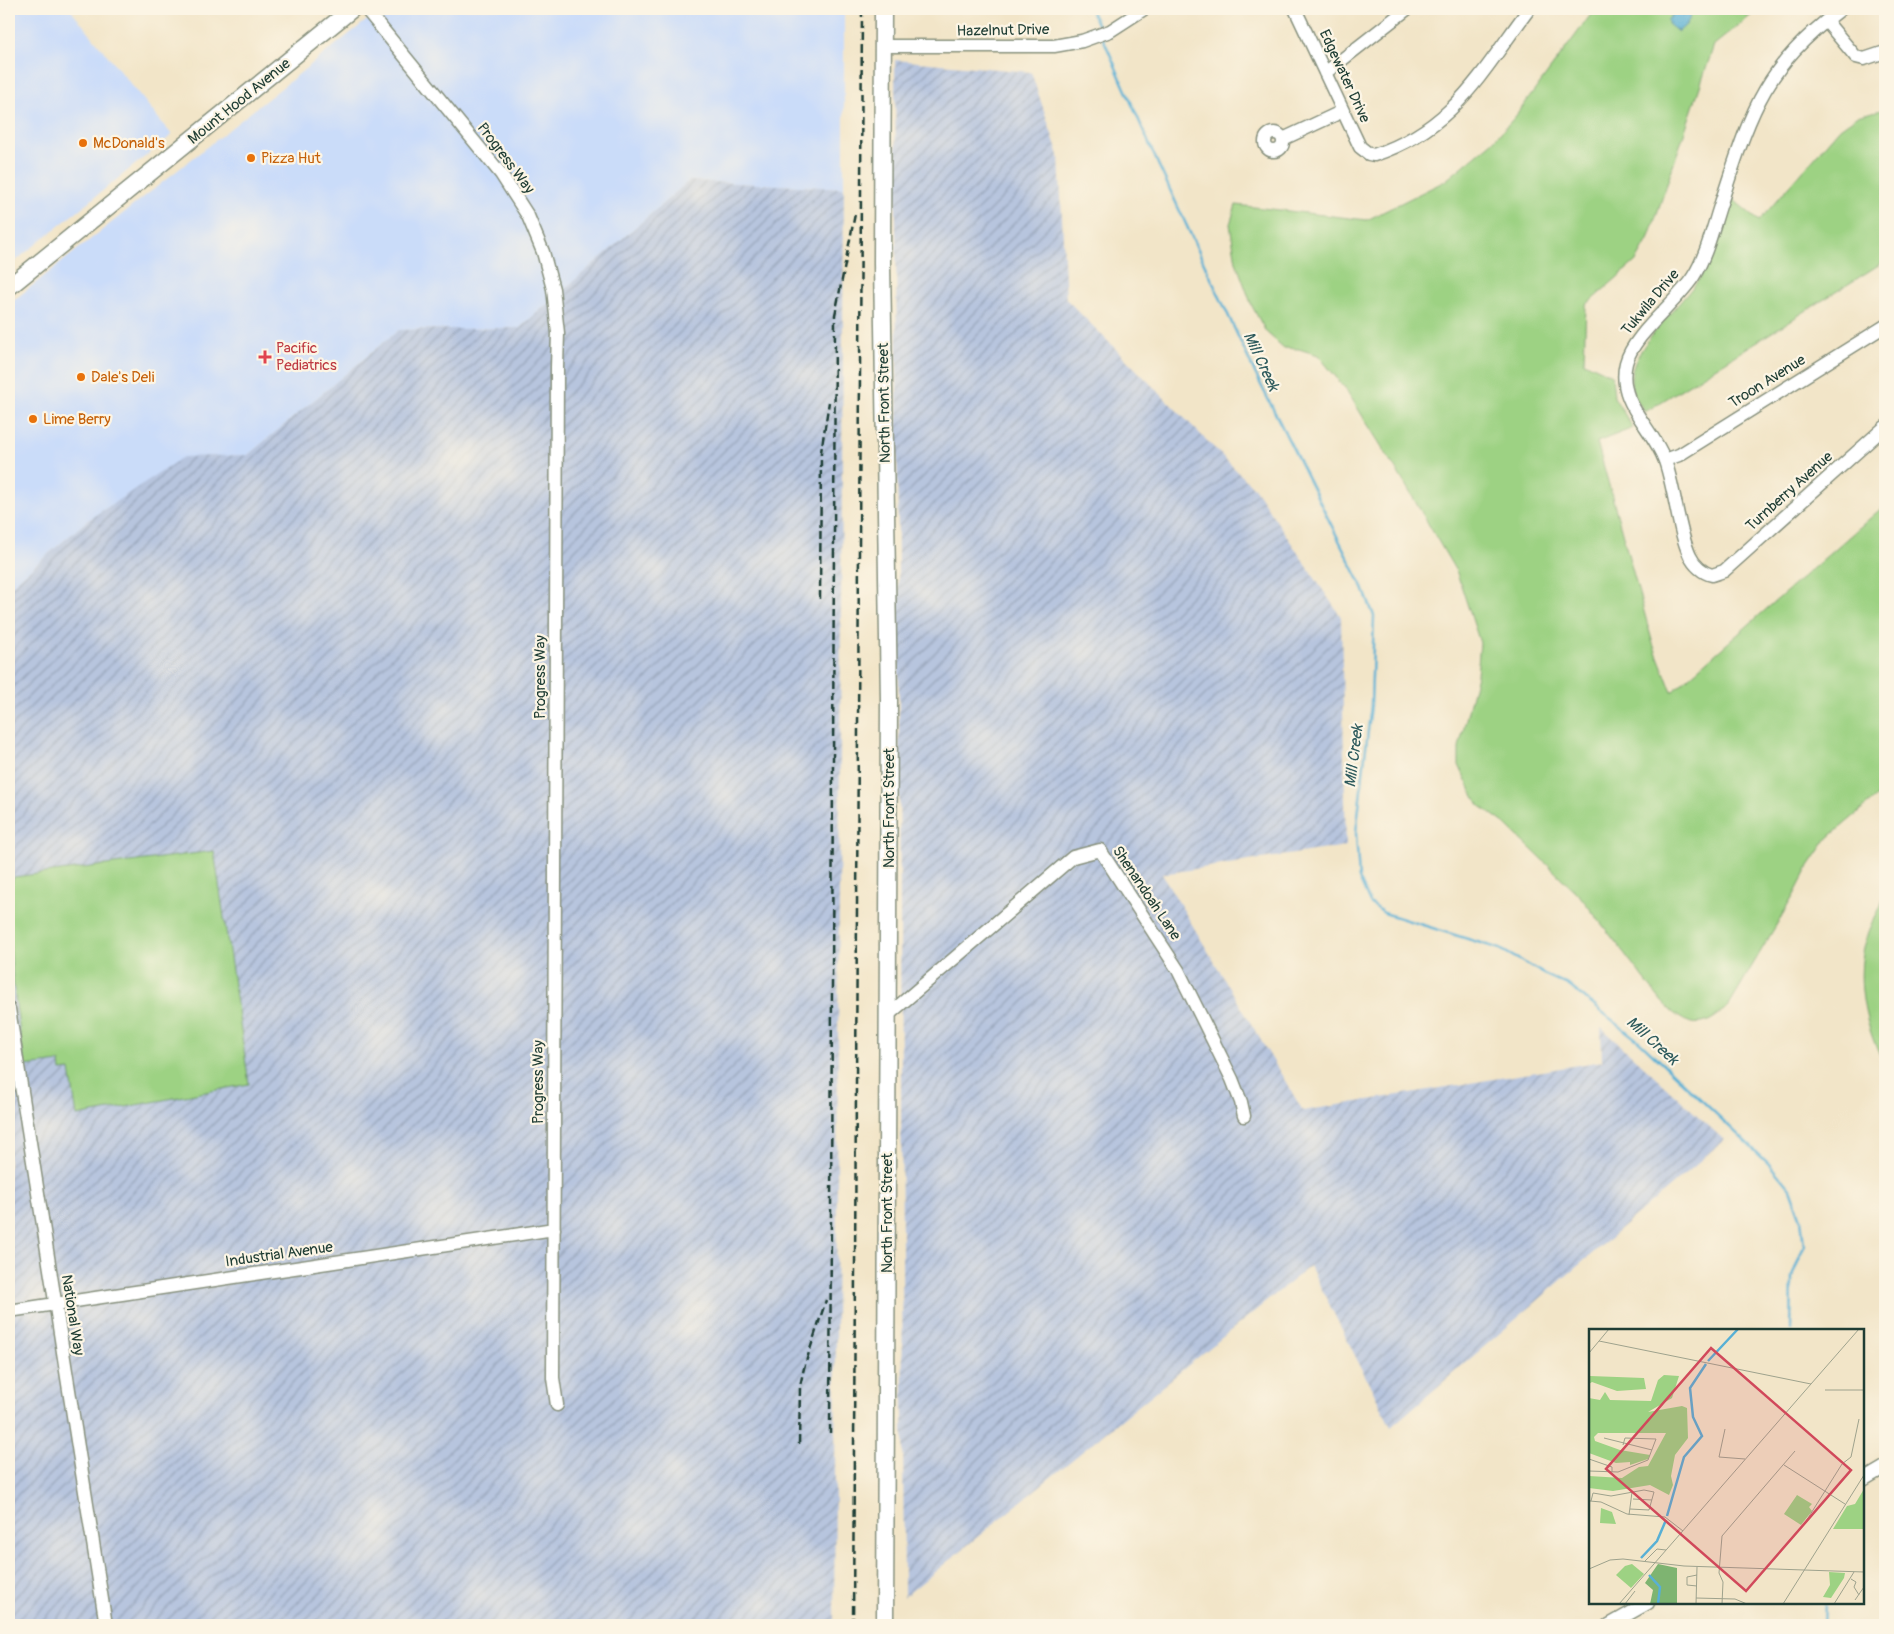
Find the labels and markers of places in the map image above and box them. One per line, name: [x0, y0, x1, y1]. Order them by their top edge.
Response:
place label: McDonald's: [93, 134, 165, 153]
marker: McDonald's: [77, 137, 89, 149]
place label: Pizza Hut: [261, 149, 322, 168]
marker: Pizza Hut: [245, 152, 257, 164]
place label: Pacific Pediatrics: [276, 339, 337, 375]
marker: Pacific Pediatrics: [258, 350, 272, 364]
place label: Dale's Deli: [91, 368, 155, 387]
marker: Dale's Deli: [75, 371, 87, 383]
place label: Lime Berry: [43, 410, 111, 429]
marker: Lime Berry: [27, 413, 39, 425]

